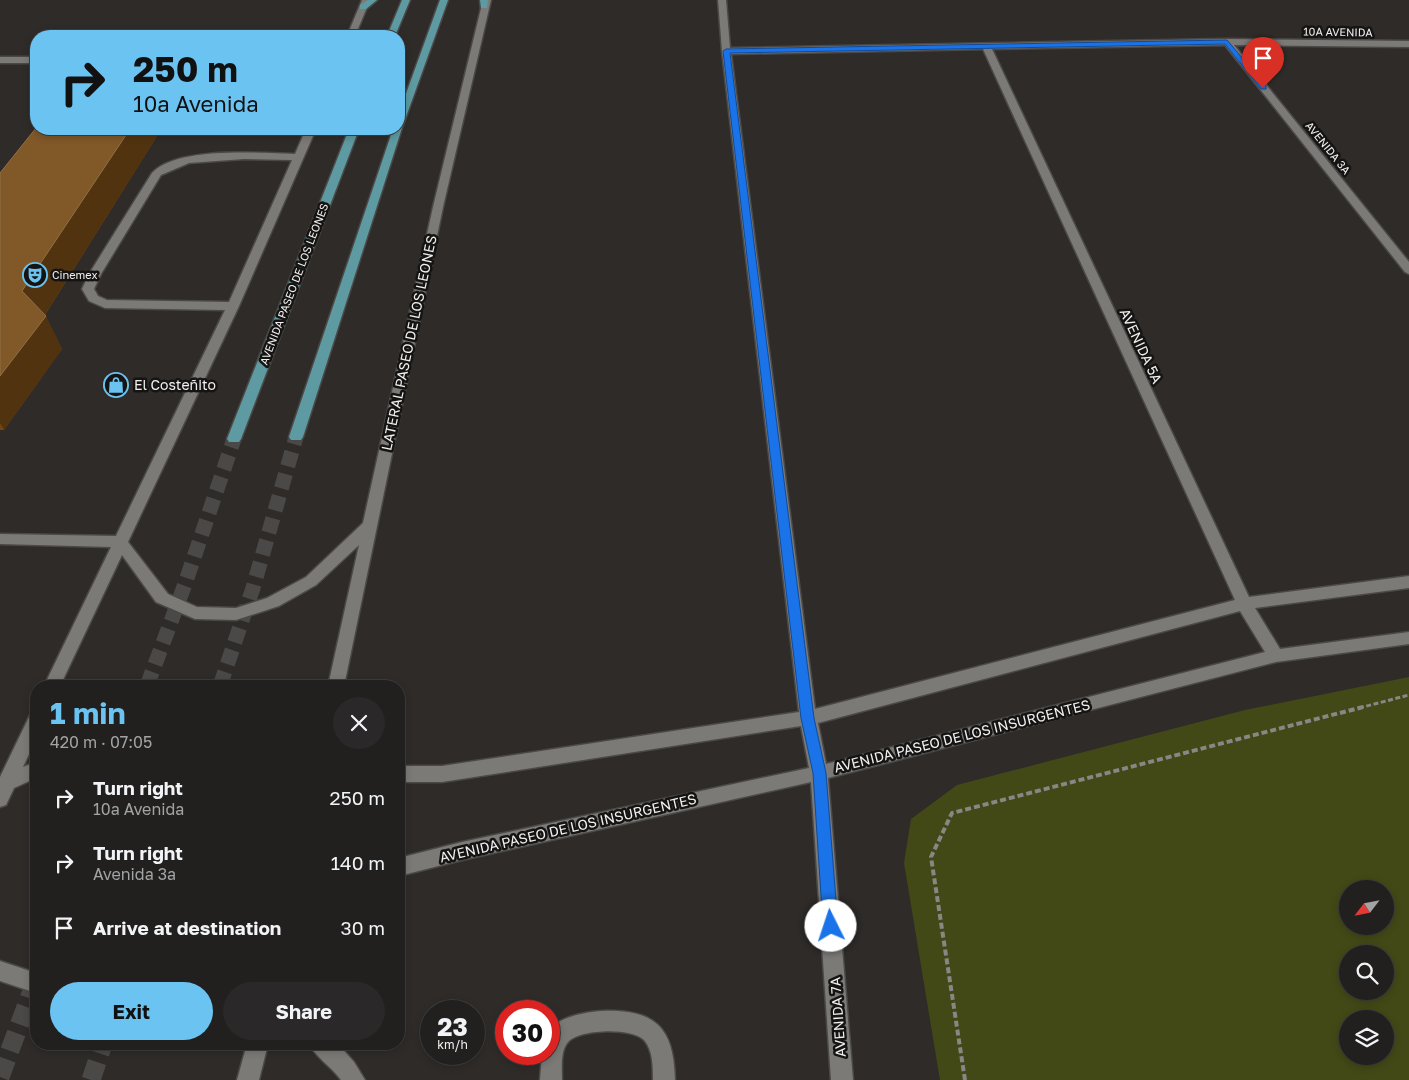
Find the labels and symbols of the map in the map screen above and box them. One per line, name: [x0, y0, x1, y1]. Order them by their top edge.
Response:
street label: 10A AVENIDA: [1303, 24, 1373, 39]
pin: [1242, 37, 1284, 88]
street label: AVENIDA 3A: [1303, 119, 1354, 177]
street label: AVENIDA PASEO DE LOS LEONES: [257, 201, 330, 367]
street label: LATERAL PASEO DE LOS LEONES: [377, 234, 440, 452]
theatre icon: Cinemex: [22, 262, 48, 288]
place label: Cinemex: [52, 268, 98, 281]
street label: AVENIDA 5A: [1117, 305, 1167, 387]
shop icon: El Costeñito: [103, 372, 129, 398]
place label: El Costeñito: [134, 376, 216, 393]
street label: AVENIDA PASEO DE LOS INSURGENTES: [832, 695, 1092, 776]
street label: AVENIDA PASEO DE LOS INSURGENTES: [438, 790, 698, 865]
north arrow: [1339, 880, 1394, 935]
position arrow: [804, 899, 856, 951]
street label: AVENIDA 7A: [826, 976, 849, 1058]
speed limit sign: 30: [495, 1000, 560, 1065]

